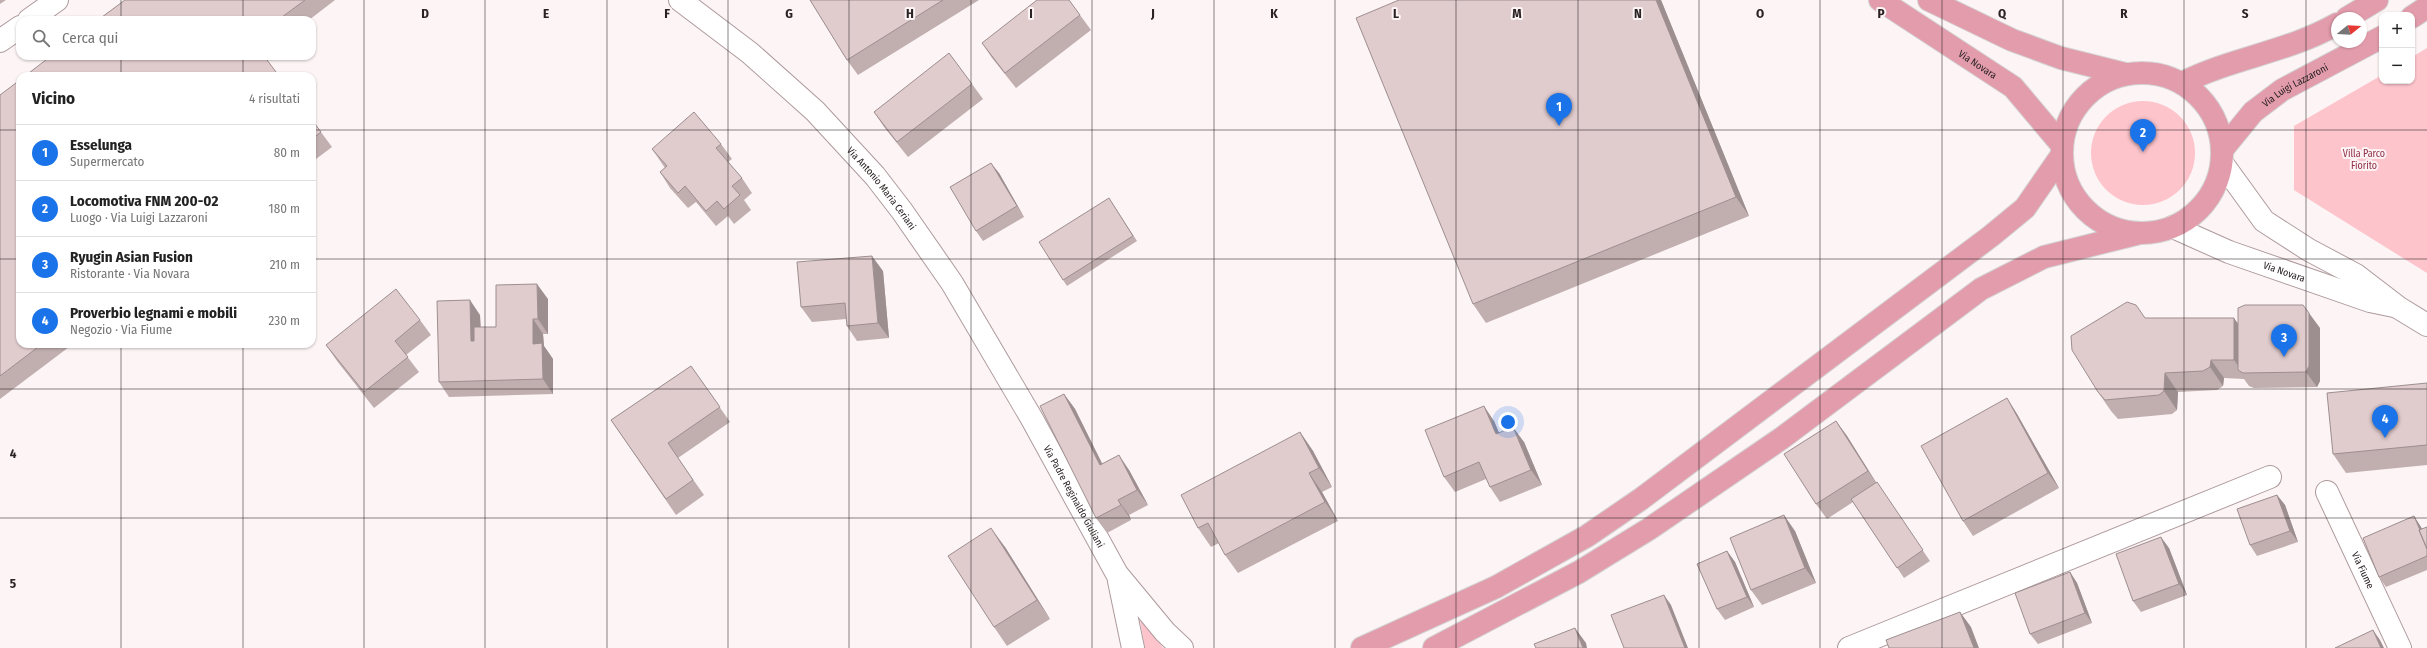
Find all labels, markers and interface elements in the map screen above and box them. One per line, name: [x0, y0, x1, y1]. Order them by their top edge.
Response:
text: D: [421, 6, 429, 21]
text: E: [543, 6, 549, 21]
text: F: [664, 6, 670, 21]
text: G: [785, 6, 793, 21]
text: H: [906, 6, 914, 21]
text: I: [1029, 6, 1033, 21]
text: J: [1150, 6, 1155, 21]
text: K: [1270, 6, 1278, 21]
text: L: [1393, 6, 1399, 21]
text: M: [1512, 6, 1522, 21]
text: N: [1634, 6, 1642, 21]
text: O: [1756, 6, 1764, 21]
text: P: [1877, 6, 1885, 21]
text: Q: [1998, 6, 2007, 21]
text: R: [2120, 6, 2128, 21]
text: S: [2242, 6, 2249, 21]
north arrow: [2331, 12, 2367, 48]
map controls: [2379, 12, 2415, 84]
button: +: [2379, 12, 2415, 48]
search box: [16, 16, 316, 60]
icon: search: [30, 27, 52, 49]
text: Cerca qui: [62, 29, 118, 47]
street label: Via Novara: [1956, 48, 1999, 82]
button: −: [2379, 48, 2415, 84]
street label: Via Luigi Lazzaroni: [2260, 62, 2330, 110]
text: Vicino: [32, 88, 75, 109]
text: 4 risultati: [249, 91, 300, 106]
pin: 1: [1546, 93, 1572, 126]
pin: 2: [2130, 119, 2156, 152]
text: Esselunga: [70, 136, 132, 154]
text: 1: [42, 145, 48, 160]
text: 80 m: [274, 145, 300, 160]
street label: Via Antonio Maria Ceriani: [844, 145, 918, 232]
park label: Villa Parco Fiorito: [2343, 148, 2385, 172]
text: Supermercato: [70, 154, 144, 169]
text: Locomotiva FNM 200-02: [70, 192, 218, 210]
text: 2: [42, 201, 48, 216]
text: 180 m: [269, 201, 300, 216]
text: Luogo · Via Luigi Lazzaroni: [70, 210, 208, 225]
text: Ryugin Asian Fusion: [70, 248, 193, 266]
text: 3: [42, 257, 48, 272]
text: 210 m: [270, 257, 300, 272]
street label: Via Novara: [2262, 259, 2307, 285]
text: Ristorante · Via Novara: [70, 266, 190, 281]
text: Proverbio legnami e mobili: [70, 304, 237, 322]
text: 4: [42, 313, 48, 328]
text: 230 m: [269, 313, 300, 328]
text: Negozio · Via Fiume: [70, 322, 172, 337]
pin: 3: [2271, 324, 2297, 357]
pin: 4: [2372, 405, 2398, 438]
your location: [1498, 412, 1518, 432]
street label: Via Padre Reginaldo Giuliani: [1041, 443, 1106, 550]
text: 4: [10, 446, 17, 461]
street label: Via Fiume: [2349, 550, 2376, 591]
text: 5: [10, 576, 16, 591]

